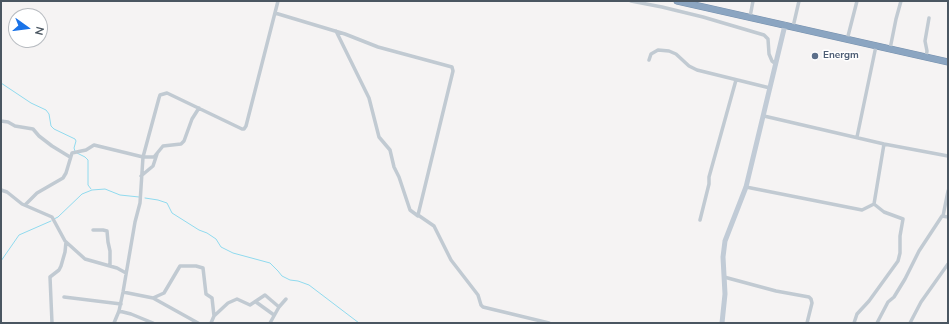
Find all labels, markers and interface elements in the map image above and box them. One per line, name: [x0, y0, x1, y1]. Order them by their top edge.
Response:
north arrow: [8, 8, 48, 48]
text: N: [31, 25, 47, 37]
place label: Energm: [823, 50, 859, 62]
marker: Energm: [810, 51, 820, 61]

